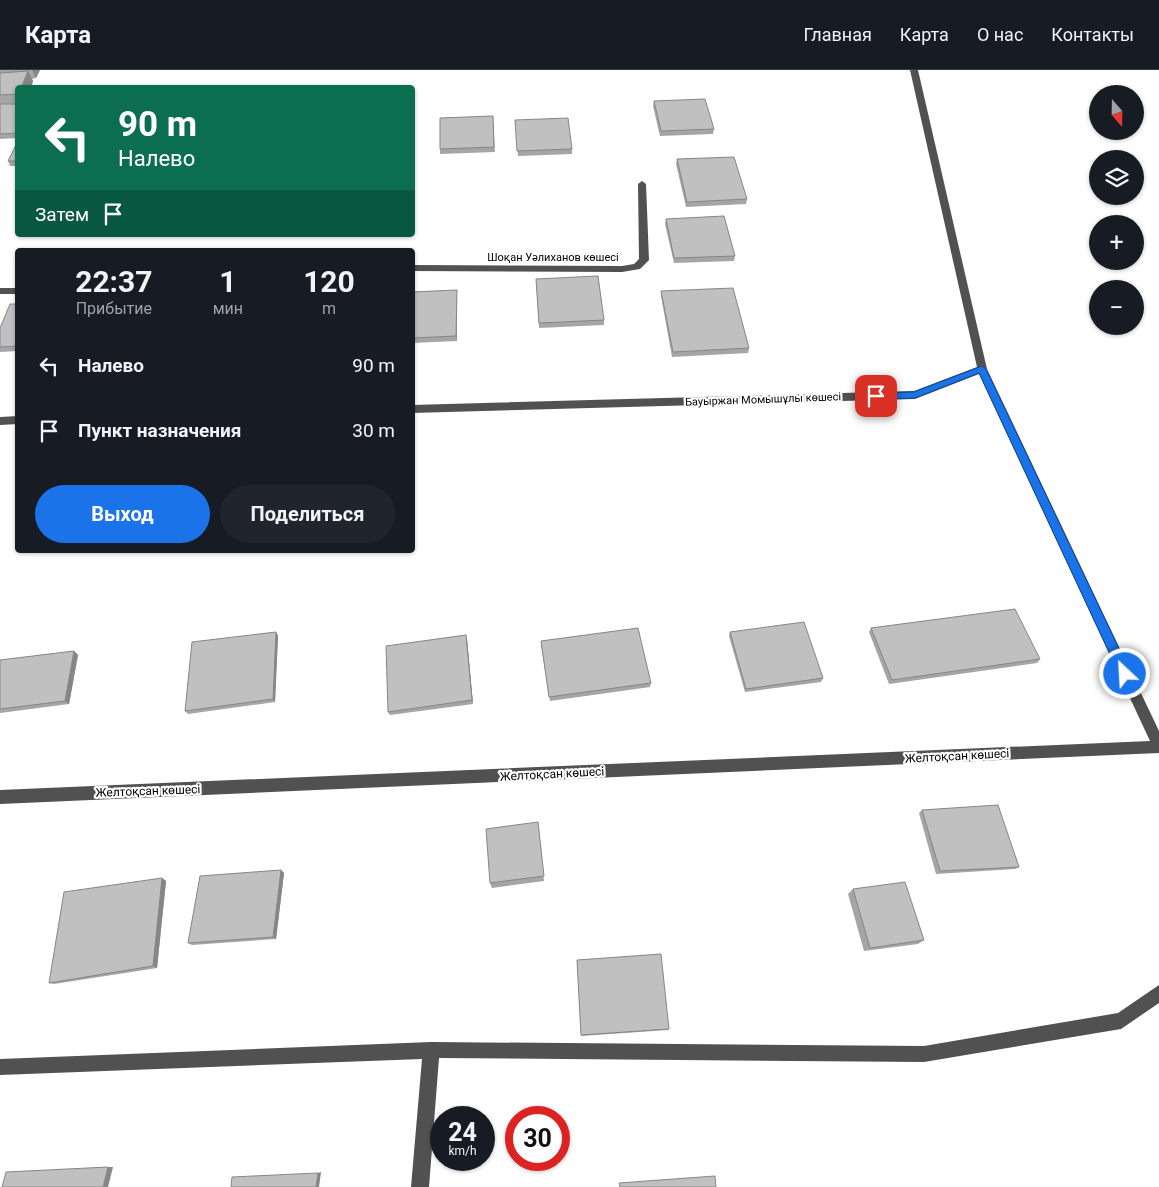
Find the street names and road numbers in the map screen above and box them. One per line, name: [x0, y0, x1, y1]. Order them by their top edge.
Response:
street label: Шоқан Уәлиханов көшесі: [487, 251, 619, 264]
street label: Бауыржан Момышұлы көшесі: [685, 390, 841, 409]
street label: Желтоқсан көшесі: [904, 746, 1010, 766]
street label: Желтоқсан көшесі: [499, 764, 605, 784]
street label: Желтоқсан көшесі: [95, 782, 201, 800]

